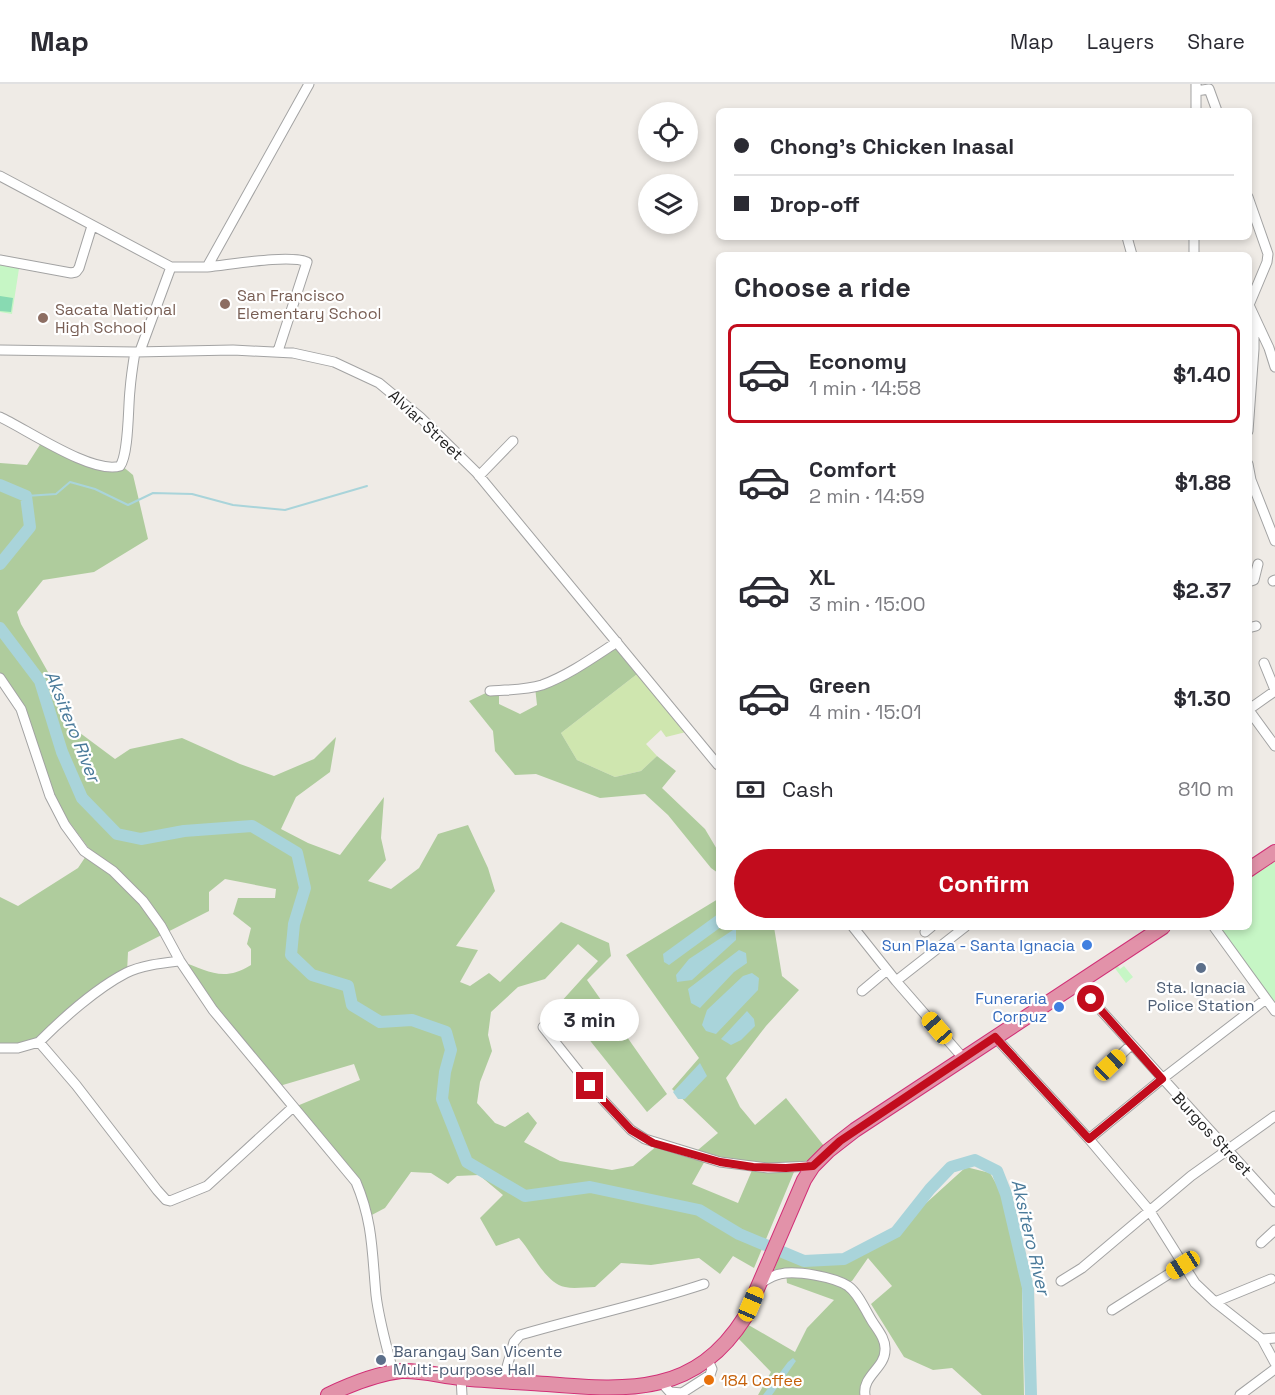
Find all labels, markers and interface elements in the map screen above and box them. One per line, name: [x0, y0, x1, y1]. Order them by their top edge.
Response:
text: Map: [30, 23, 89, 59]
text: Map: [1010, 28, 1054, 55]
text: Layers: [1087, 28, 1154, 55]
text: Share: [1187, 28, 1245, 55]
map controls: [638, 102, 698, 234]
button: locate: [638, 102, 698, 162]
text: Chong's Chicken Inasal: [770, 132, 1014, 160]
button: layers: [638, 174, 698, 234]
text: Drop-off: [770, 190, 860, 218]
text: Choose a ride: [734, 270, 911, 305]
place label: San Francisco Elementary School: [237, 285, 382, 324]
marker: San Francisco Elementary School: [218, 297, 232, 311]
place label: Sacata National High School: [55, 299, 176, 338]
marker: Sacata National High School: [36, 311, 50, 325]
icon: car: [737, 347, 791, 401]
text: Economy: [809, 347, 907, 375]
text: $1.40: [1173, 360, 1231, 388]
text: 1 min · 14:58: [809, 375, 921, 401]
street label: Alviar Street: [384, 385, 468, 465]
icon: car: [737, 455, 791, 509]
text: Comfort: [809, 455, 897, 483]
text: $1.88: [1175, 468, 1231, 496]
text: 2 min · 14:59: [809, 483, 925, 509]
icon: car: [737, 563, 791, 617]
text: XL: [809, 563, 835, 591]
text: $2.37: [1172, 576, 1231, 604]
text: 3 min · 15:00: [809, 591, 926, 617]
water label: Aksitero River: [40, 667, 107, 787]
icon: car: [737, 671, 791, 725]
text: Green: [809, 671, 871, 699]
text: $1.30: [1174, 684, 1231, 712]
text: 4 min · 15:01: [809, 699, 922, 725]
icon: cash: [734, 773, 767, 806]
text: Cash: [782, 775, 834, 803]
text: 810 m: [1178, 776, 1234, 802]
button: Confirm: [734, 849, 1234, 918]
place label: Sun Plaza - Santa Ignacia: [882, 935, 1075, 956]
marker: Sun Plaza - Santa Ignacia: [1080, 938, 1094, 952]
marker: Sta. Ignacia Police Station: [1194, 961, 1208, 975]
place label: Sta. Ignacia Police Station: [1147, 977, 1255, 1016]
route start: [1077, 985, 1104, 1012]
place label: Funeraria Corpuz: [975, 988, 1047, 1027]
callout: 3 min: [540, 999, 640, 1041]
marker: Funeraria Corpuz: [1052, 1000, 1066, 1014]
text: 3 min: [564, 1007, 615, 1033]
car: [918, 1009, 956, 1047]
car: [1091, 1046, 1129, 1084]
route end: [576, 1072, 603, 1099]
street label: Burgos Street: [1168, 1087, 1256, 1181]
water label: Aksitero River: [1007, 1177, 1056, 1299]
car: [1163, 1248, 1203, 1282]
car: [736, 1284, 766, 1324]
place label: Barangay San Vicente Multi-purpose Hall: [393, 1341, 562, 1380]
marker: Barangay San Vicente Multi-purpose Hall: [374, 1353, 388, 1367]
place label: 184 Coffee: [721, 1370, 802, 1391]
marker: 184 Coffee: [702, 1373, 716, 1387]

